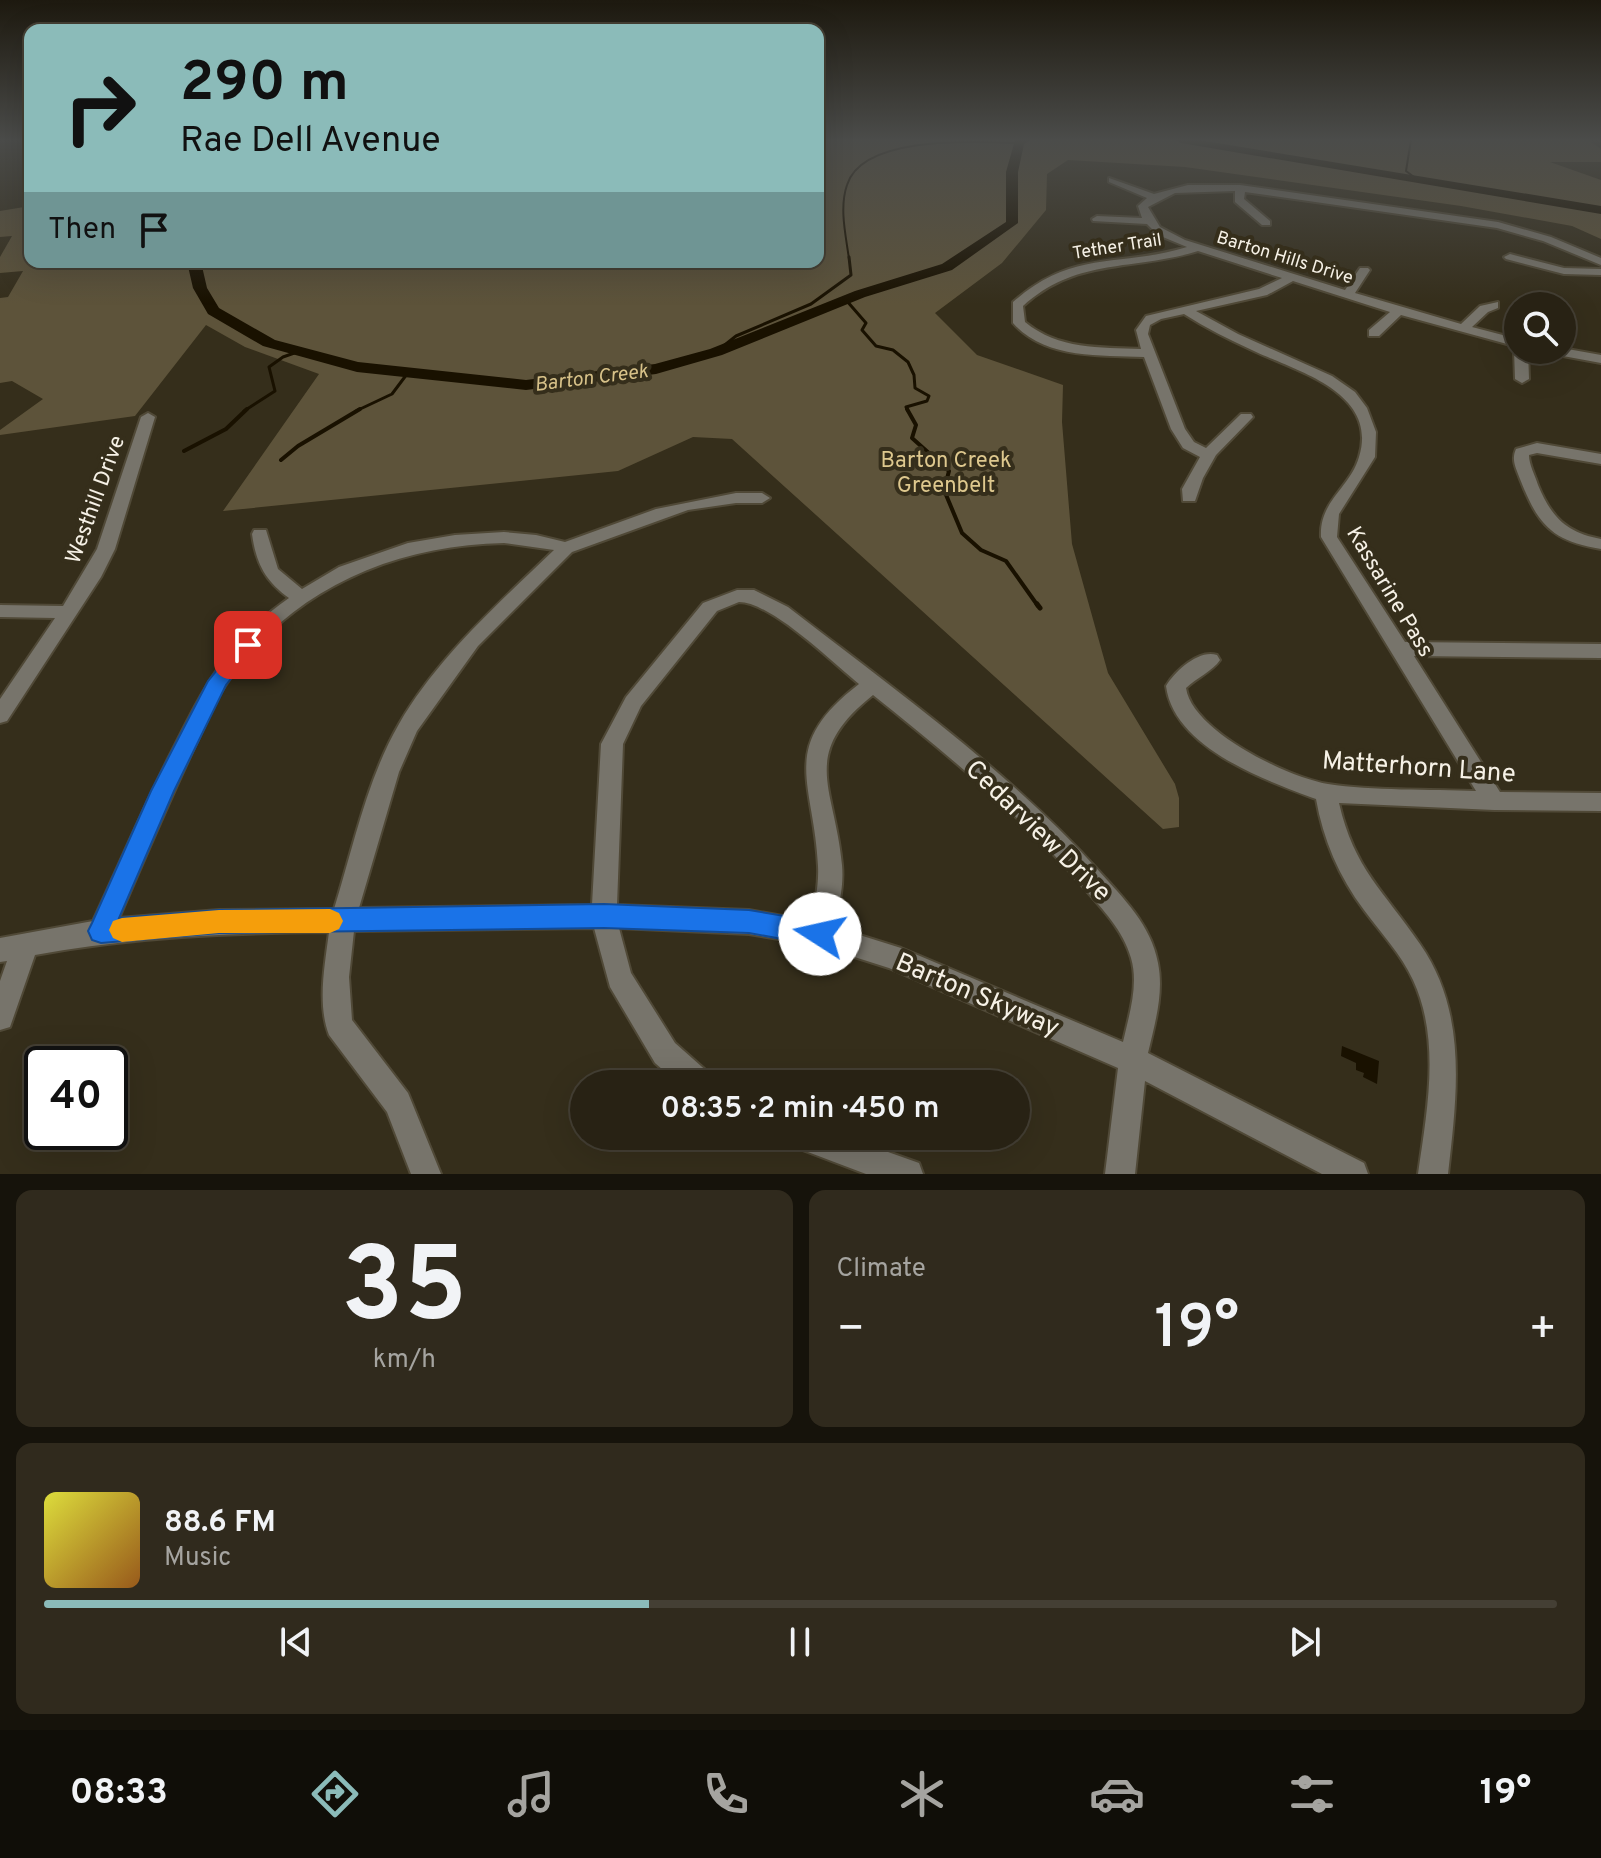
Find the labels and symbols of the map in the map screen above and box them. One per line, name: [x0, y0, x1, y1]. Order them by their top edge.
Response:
street label: Barton Hills Drive: [1213, 227, 1356, 290]
street label: Tether Trail: [1071, 229, 1163, 266]
water label: Barton Creek: [533, 359, 650, 399]
street label: Westhill Drive: [61, 432, 132, 568]
park label: Barton Creek Greenbelt: [880, 448, 1012, 500]
street label: Kassarine Pass: [1339, 522, 1438, 662]
pin: [214, 611, 282, 679]
street label: Matterhorn Lane: [1321, 745, 1517, 792]
street label: Cedarview Drive: [957, 754, 1117, 910]
position arrow: [778, 892, 862, 976]
street label: Barton Skyway: [890, 947, 1064, 1046]
speed limit sign: 40: [24, 1046, 128, 1150]

